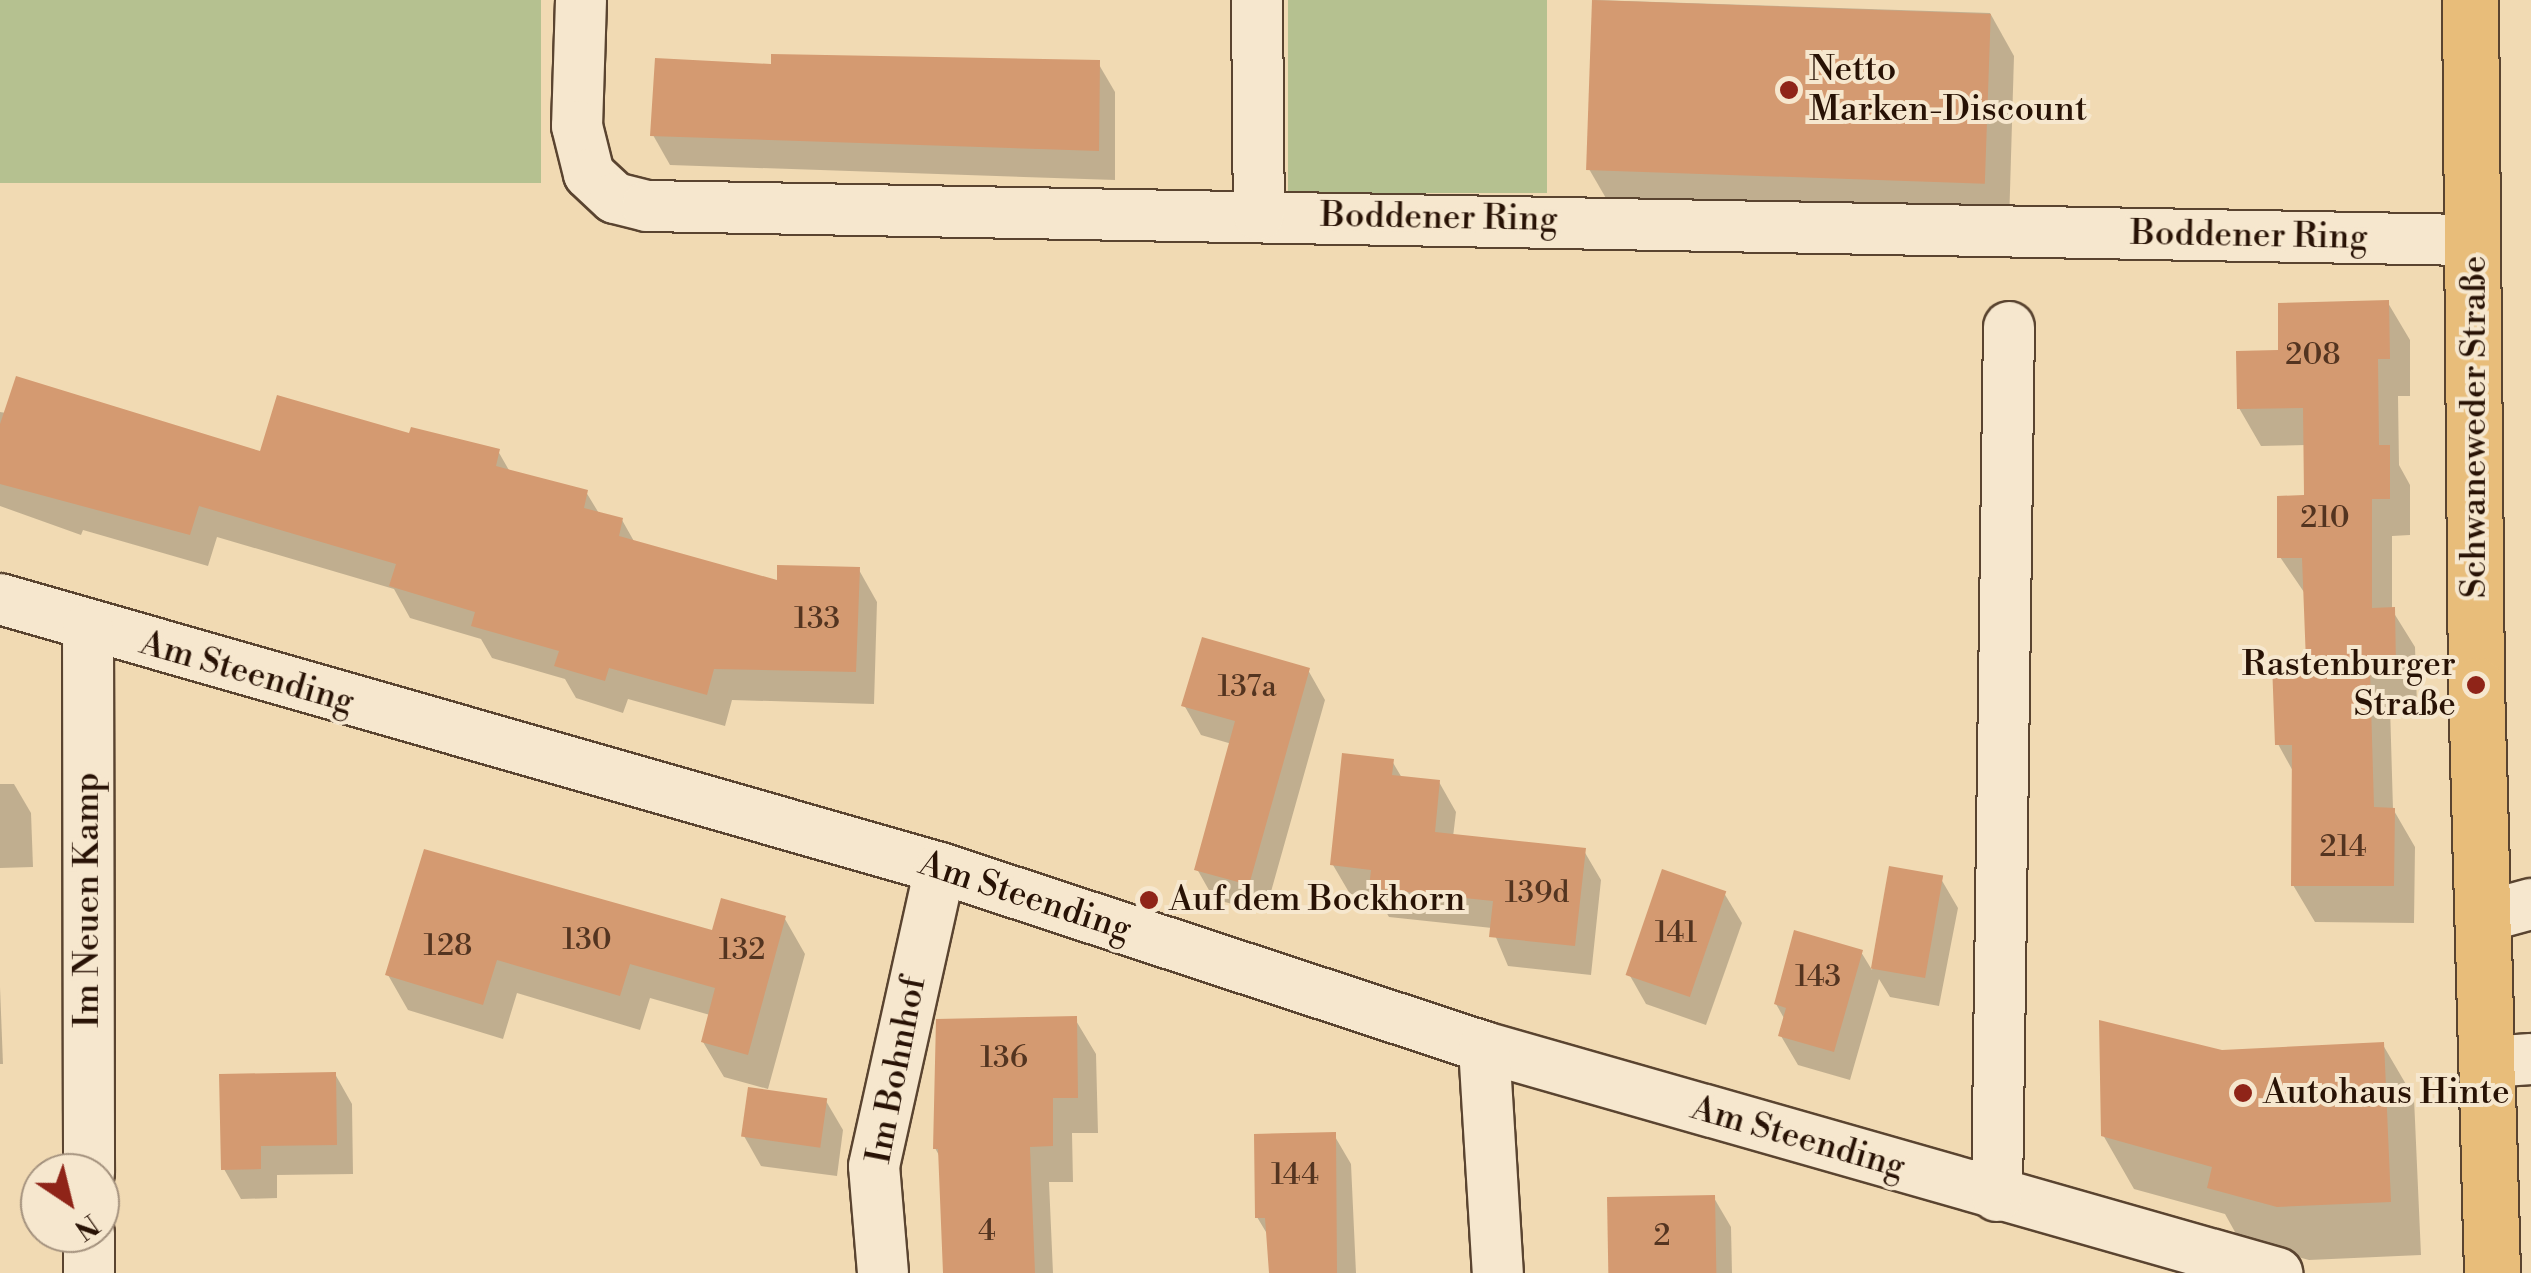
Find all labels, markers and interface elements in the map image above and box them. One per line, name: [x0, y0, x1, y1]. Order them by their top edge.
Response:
place label: Netto Marken-Discount: [1809, 49, 2087, 131]
marker: Netto Marken-Discount: [1778, 79, 1800, 101]
street label: Boddener Ring: [1320, 195, 1558, 241]
street label: Boddener Ring: [2130, 213, 2368, 259]
street label: Schwaneweder Straße: [2454, 256, 2496, 598]
house number: 208: [2285, 337, 2341, 373]
house number: 210: [2300, 500, 2350, 536]
house number: 133: [794, 601, 840, 637]
street label: Am Steending: [135, 622, 359, 724]
place label: Rastenburger Straße: [2242, 644, 2456, 726]
house number: 137a: [1217, 669, 1277, 705]
marker: Rastenburger Straße: [2465, 674, 2487, 696]
street label: Im Neuen Kamp: [67, 772, 109, 1028]
house number: 214: [2319, 829, 2367, 865]
street label: Am Steending: [914, 843, 1136, 951]
house number: 139d: [1505, 875, 1569, 911]
place label: Auf dem Bockhorn: [1169, 879, 1465, 921]
marker: Auf dem Bockhorn: [1138, 889, 1160, 911]
house number: 141: [1655, 915, 1697, 951]
house number: 130: [562, 922, 612, 958]
house number: 128: [423, 928, 473, 964]
house number: 132: [719, 932, 765, 968]
house number: 143: [1795, 959, 1841, 995]
street label: Im Bohnhof: [858, 973, 936, 1167]
house number: 136: [980, 1040, 1028, 1076]
place label: Autohaus Hinte: [2263, 1072, 2510, 1114]
marker: Autohaus Hinte: [2232, 1082, 2254, 1104]
street label: Am Steending: [1686, 1087, 1910, 1189]
north arrow: [20, 1153, 120, 1253]
house number: 144: [1271, 1157, 1319, 1193]
text: N: [67, 1206, 105, 1247]
house number: 4: [978, 1213, 996, 1249]
house number: 2: [1653, 1218, 1671, 1254]

